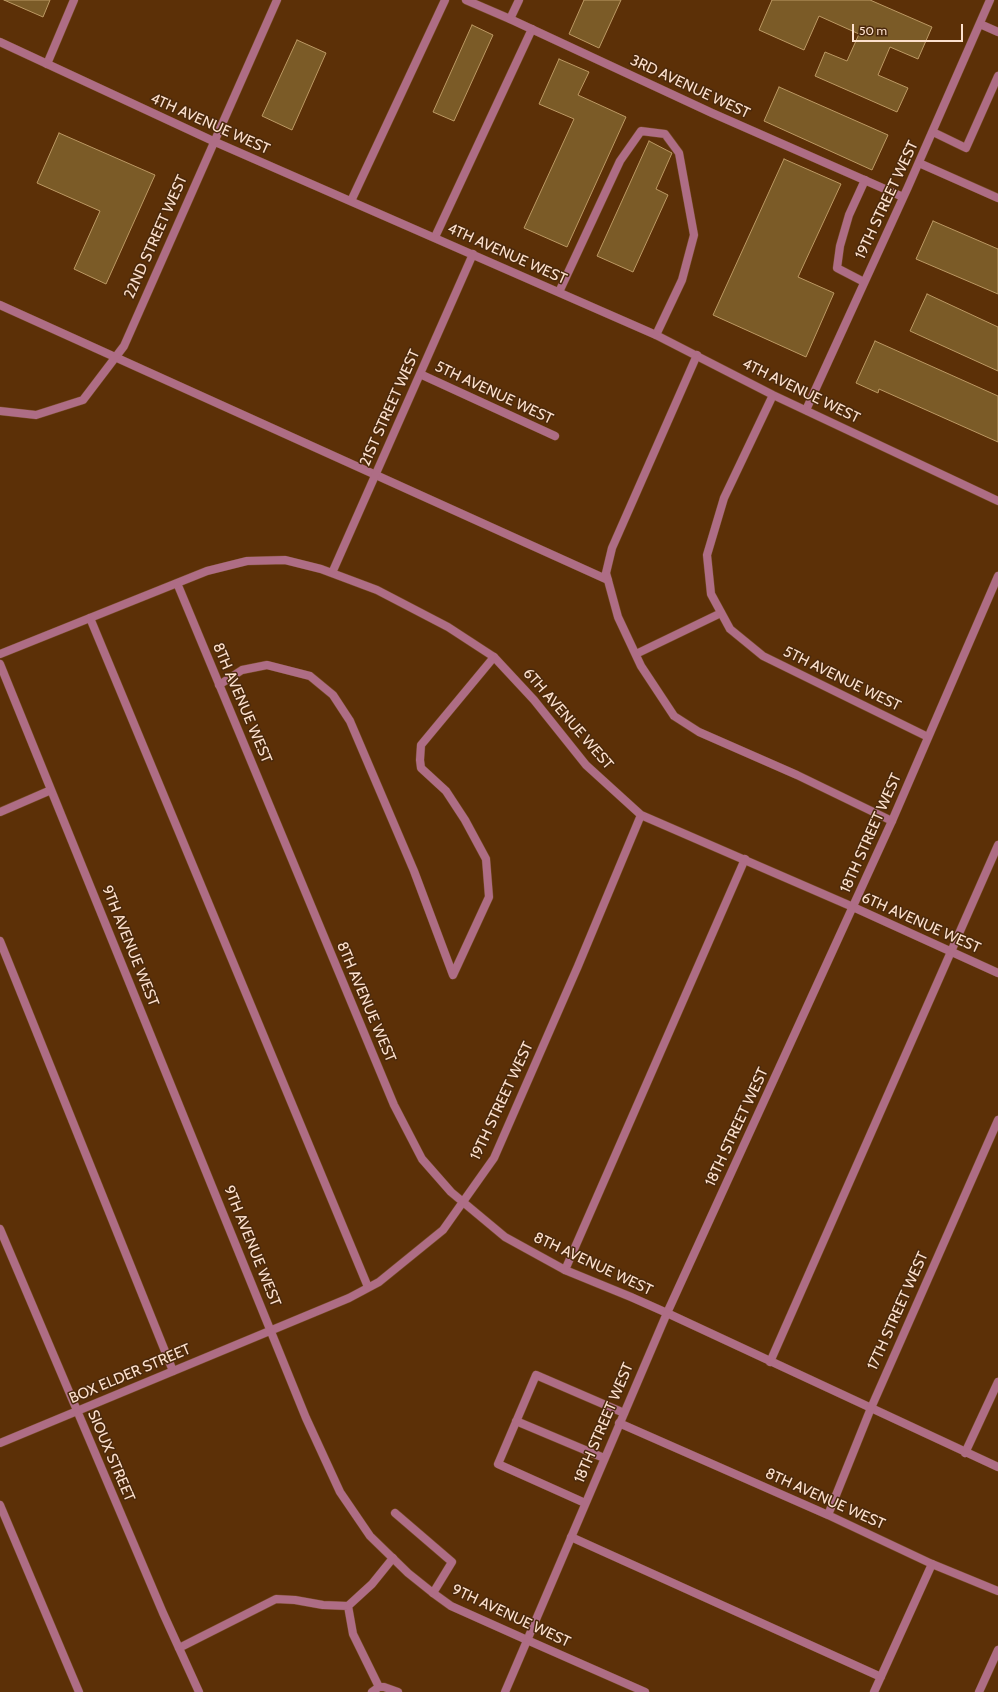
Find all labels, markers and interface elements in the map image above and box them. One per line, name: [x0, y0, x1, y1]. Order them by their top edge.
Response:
scale bar: [854, 16, 965, 42]
text: 50 m: [859, 23, 887, 38]
street label: 3RD AVENUE WEST: [627, 51, 753, 123]
street label: 4TH AVENUE WEST: [148, 90, 272, 158]
street label: 19TH STREET WEST: [852, 138, 922, 262]
street label: 22ND STREET WEST: [121, 172, 191, 302]
street label: 4TH AVENUE WEST: [445, 220, 569, 288]
street label: 21ST STREET WEST: [356, 347, 424, 469]
street label: 4TH AVENUE WEST: [739, 355, 863, 427]
street label: 5TH AVENUE WEST: [432, 358, 556, 428]
street label: 8TH AVENUE WEST: [208, 640, 276, 766]
street label: 5TH AVENUE WEST: [780, 643, 904, 715]
street label: 6TH AVENUE WEST: [519, 665, 617, 773]
street label: 18TH STREET WEST: [837, 770, 905, 896]
street label: 9TH AVENUE WEST: [98, 883, 162, 1009]
street label: 6TH AVENUE WEST: [859, 889, 983, 957]
street label: 8TH AVENUE WEST: [332, 939, 400, 1065]
street label: 19TH STREET WEST: [467, 1039, 537, 1163]
street label: 18TH STREET WEST: [702, 1065, 772, 1189]
street label: 9TH AVENUE WEST: [220, 1183, 284, 1309]
street label: 8TH AVENUE WEST: [531, 1229, 655, 1299]
street label: 17TH STREET WEST: [864, 1249, 932, 1373]
street label: BOX ELDER STREET: [67, 1340, 193, 1408]
street label: 18TH STREET WEST: [571, 1360, 637, 1486]
street label: SIOUX STREET: [84, 1408, 138, 1504]
street label: 8TH AVENUE WEST: [762, 1464, 888, 1534]
street label: 9TH AVENUE WEST: [449, 1581, 573, 1651]

